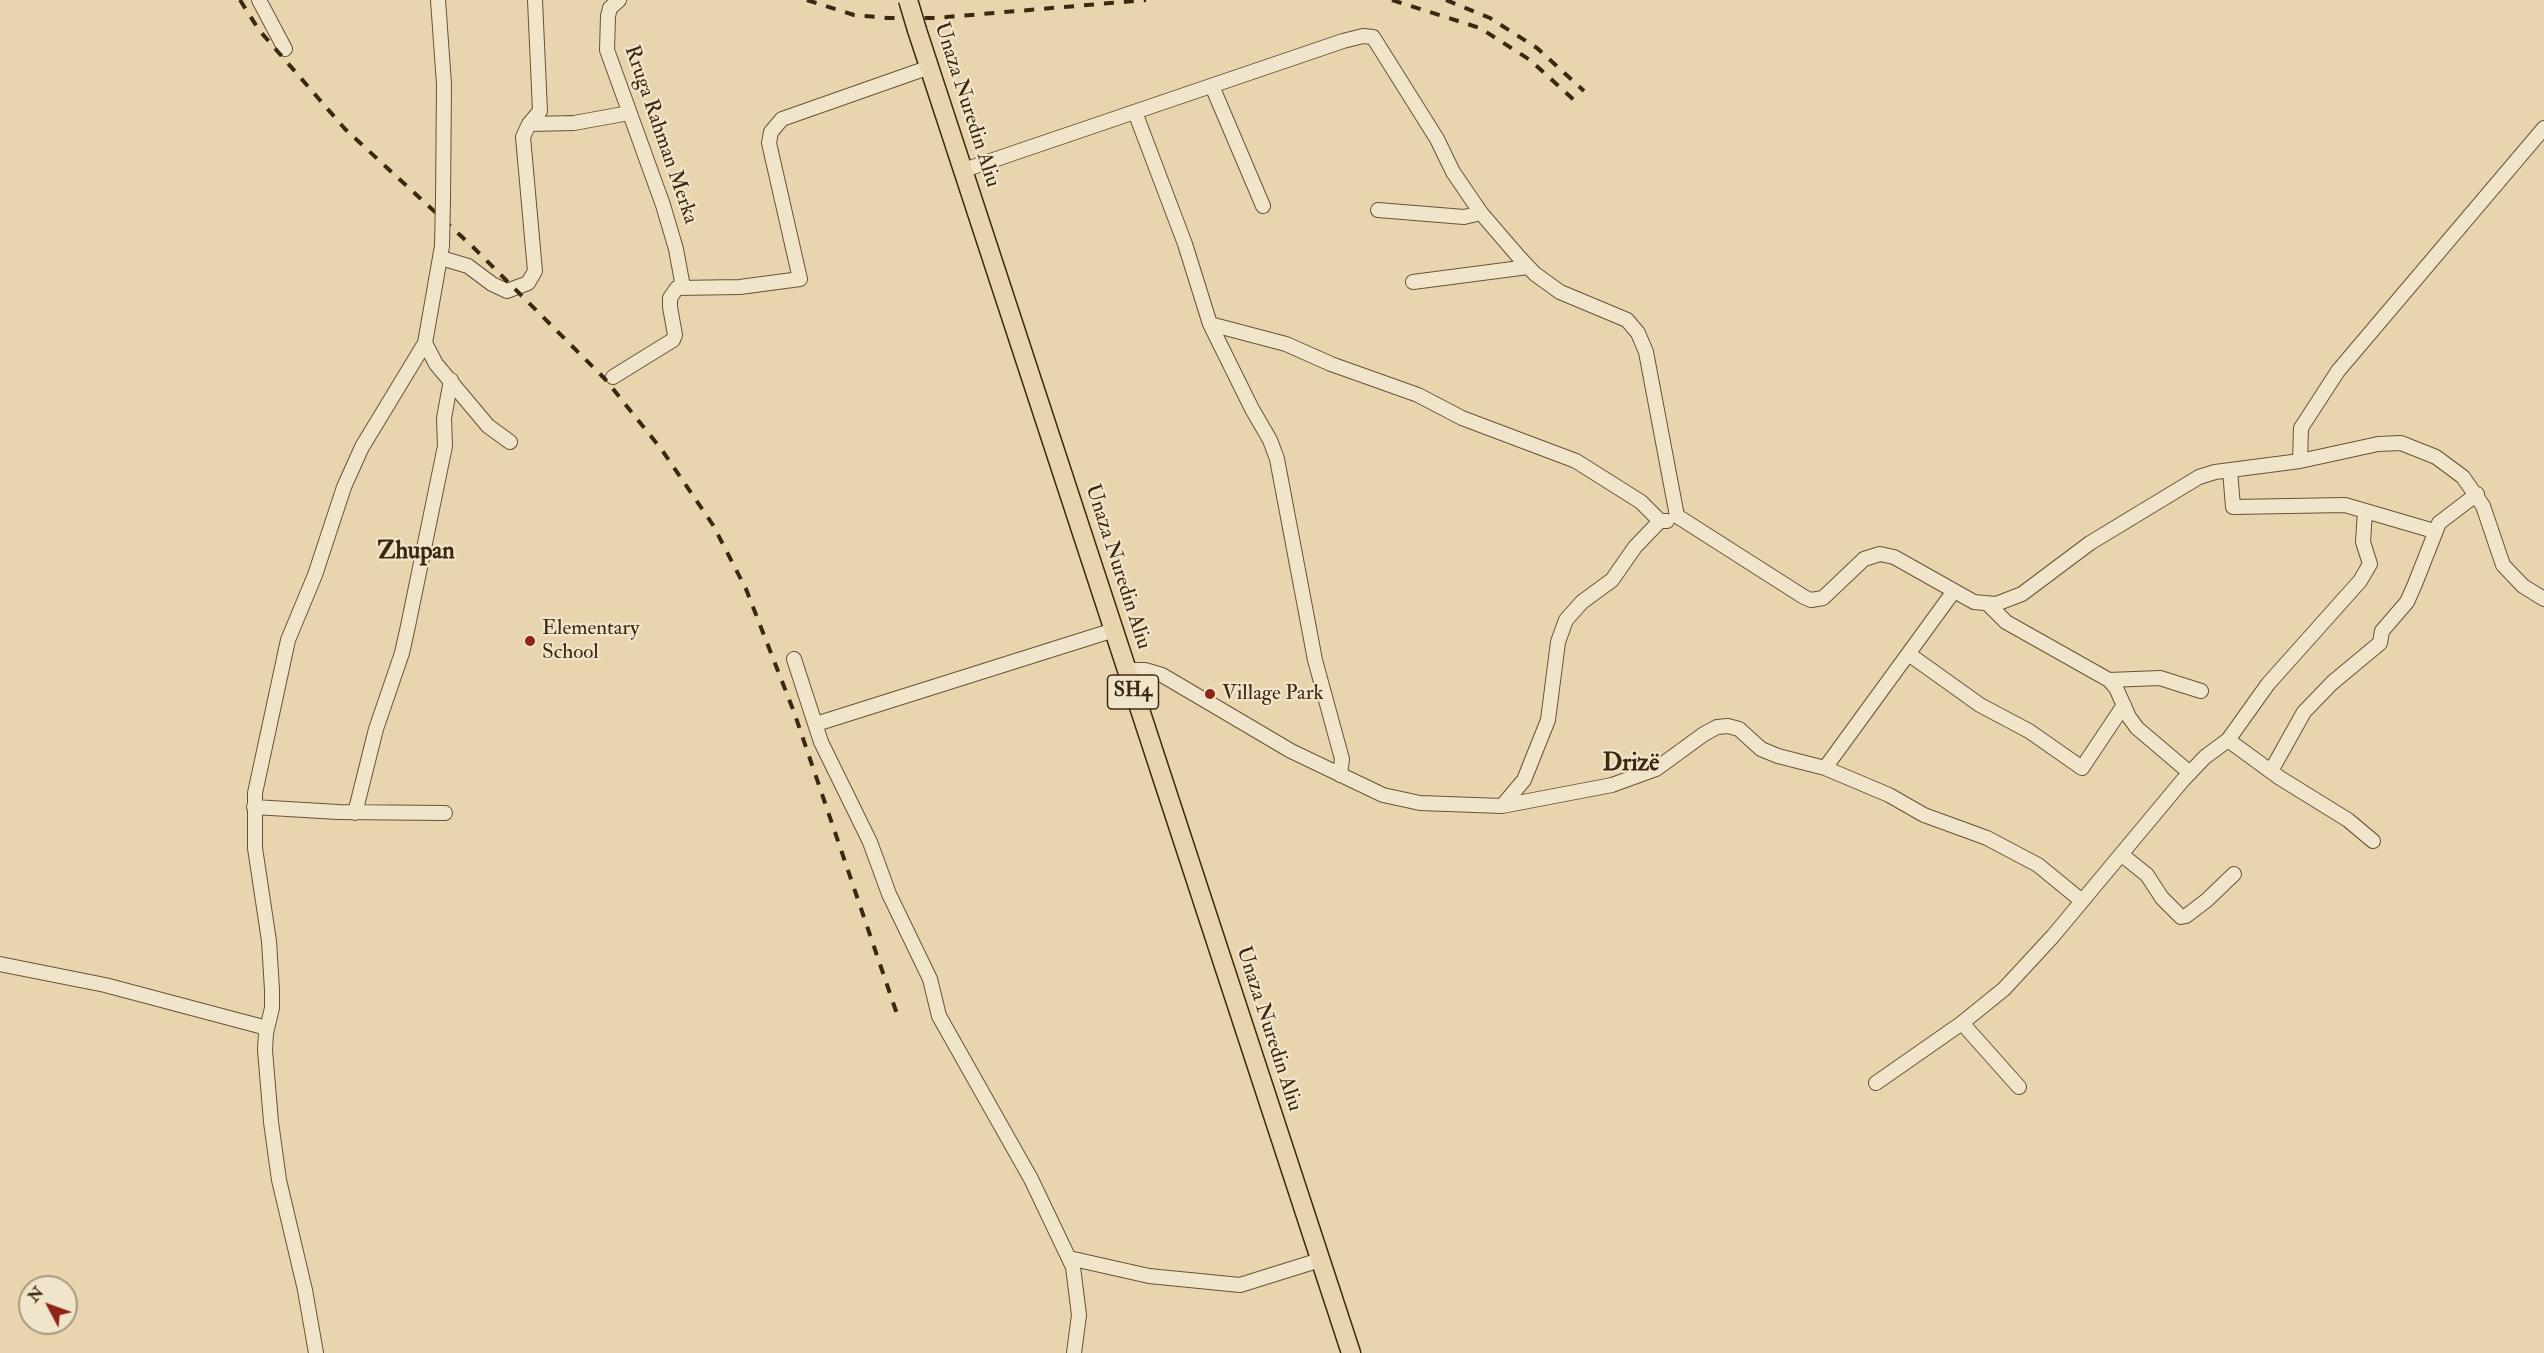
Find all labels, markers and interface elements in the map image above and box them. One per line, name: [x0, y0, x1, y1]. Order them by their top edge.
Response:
street label: Unaza Nuredin Aliu: [927, 19, 1005, 191]
street label: Rruga Rahman Merka: [618, 43, 702, 227]
street label: Unaza Nuredin Aliu: [1078, 481, 1156, 653]
district label: Zhupan: [377, 539, 455, 567]
place label: Elementary School: [542, 616, 639, 666]
marker: Elementary School: [523, 634, 537, 648]
road number: SH4: [1108, 675, 1158, 709]
place label: Village Park: [1222, 681, 1324, 707]
marker: Village Park: [1203, 687, 1217, 701]
district label: Drizë: [1603, 751, 1659, 779]
street label: Unaza Nuredin Aliu: [1229, 943, 1307, 1115]
north arrow: [18, 1275, 78, 1335]
text: N: [24, 1283, 48, 1306]

